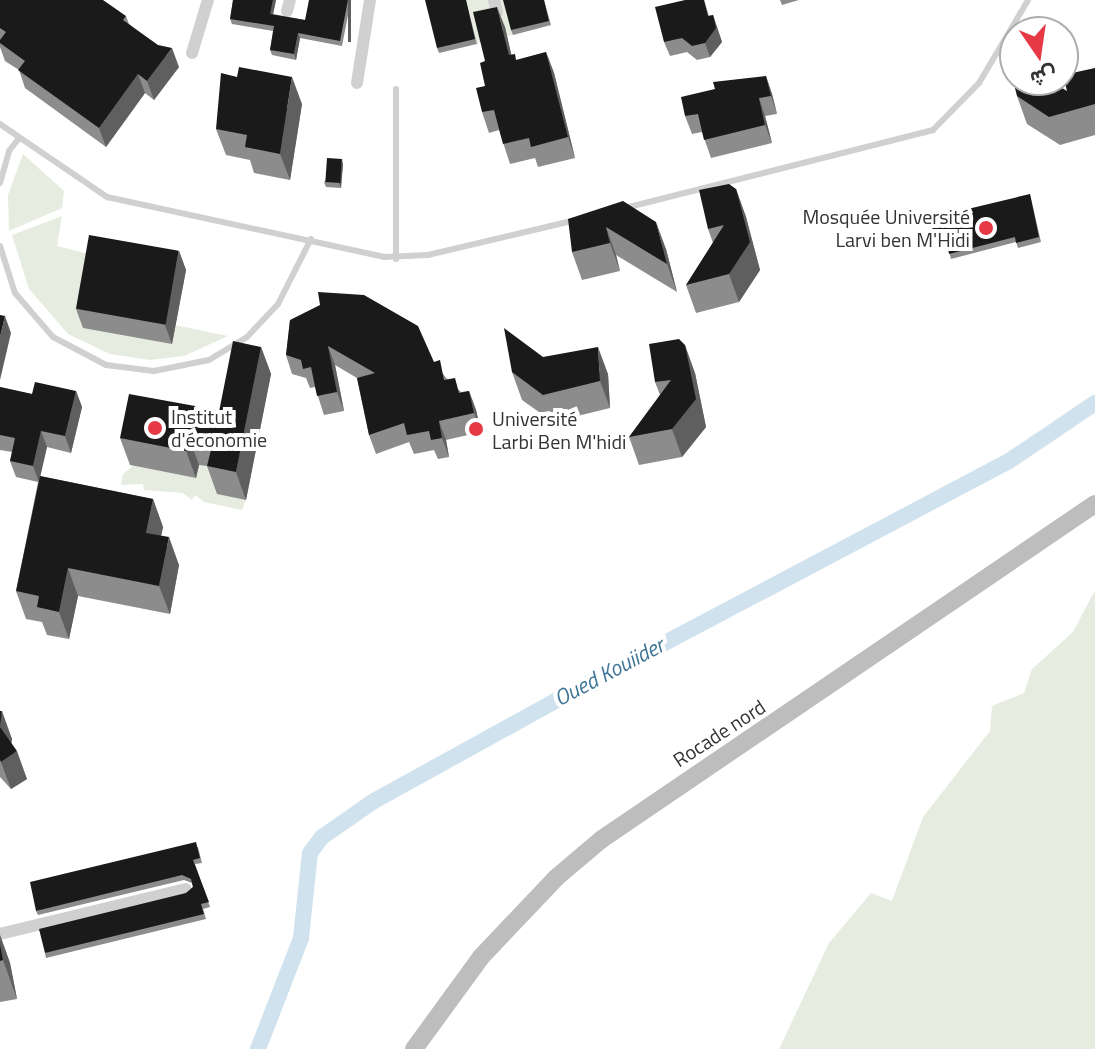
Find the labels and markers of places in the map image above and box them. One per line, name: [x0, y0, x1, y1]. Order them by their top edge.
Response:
place label: Mosquée Université Larvi ben M'Hidi: [802, 204, 970, 251]
marker: Mosquée Université Larvi ben M'Hidi: [977, 219, 995, 237]
place label: Institut d'économie: [171, 404, 267, 451]
place label: Université Larbi Ben M'hidi: [492, 406, 626, 453]
marker: Institut d'économie: [146, 419, 164, 437]
marker: Université Larbi Ben M'hidi: [467, 420, 485, 438]

